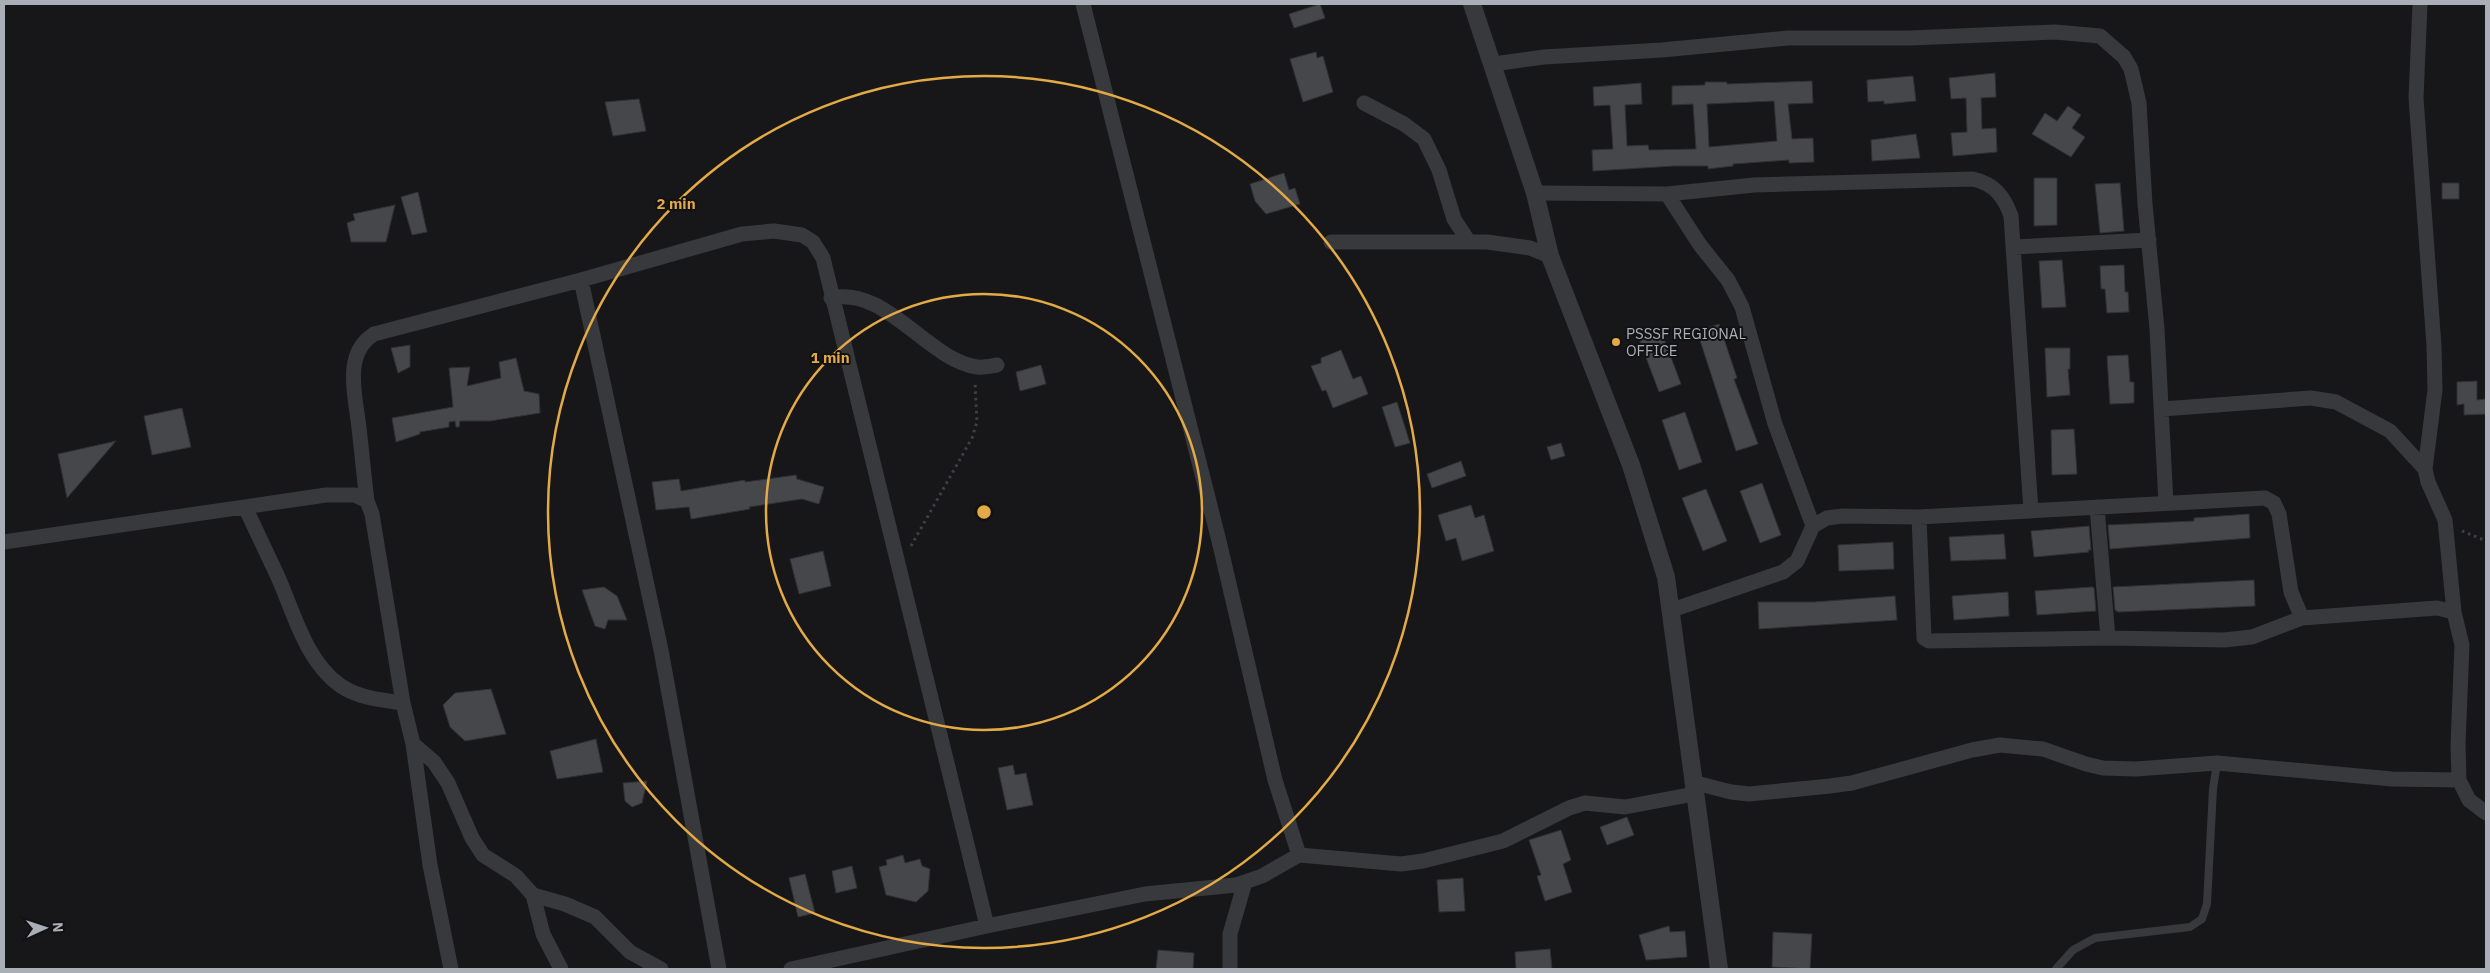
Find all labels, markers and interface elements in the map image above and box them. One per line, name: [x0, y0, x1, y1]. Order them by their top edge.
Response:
text: 2 min: [656, 194, 696, 213]
place label: PSSSF REGIONAL OFFICE: [1626, 324, 1746, 360]
marker: PSSSF REGIONAL OFFICE: [1610, 336, 1622, 348]
text: 1 min: [810, 348, 850, 367]
centre of rings: [975, 503, 993, 521]
north arrow: [20, 903, 70, 953]
text: N: [49, 922, 67, 933]

